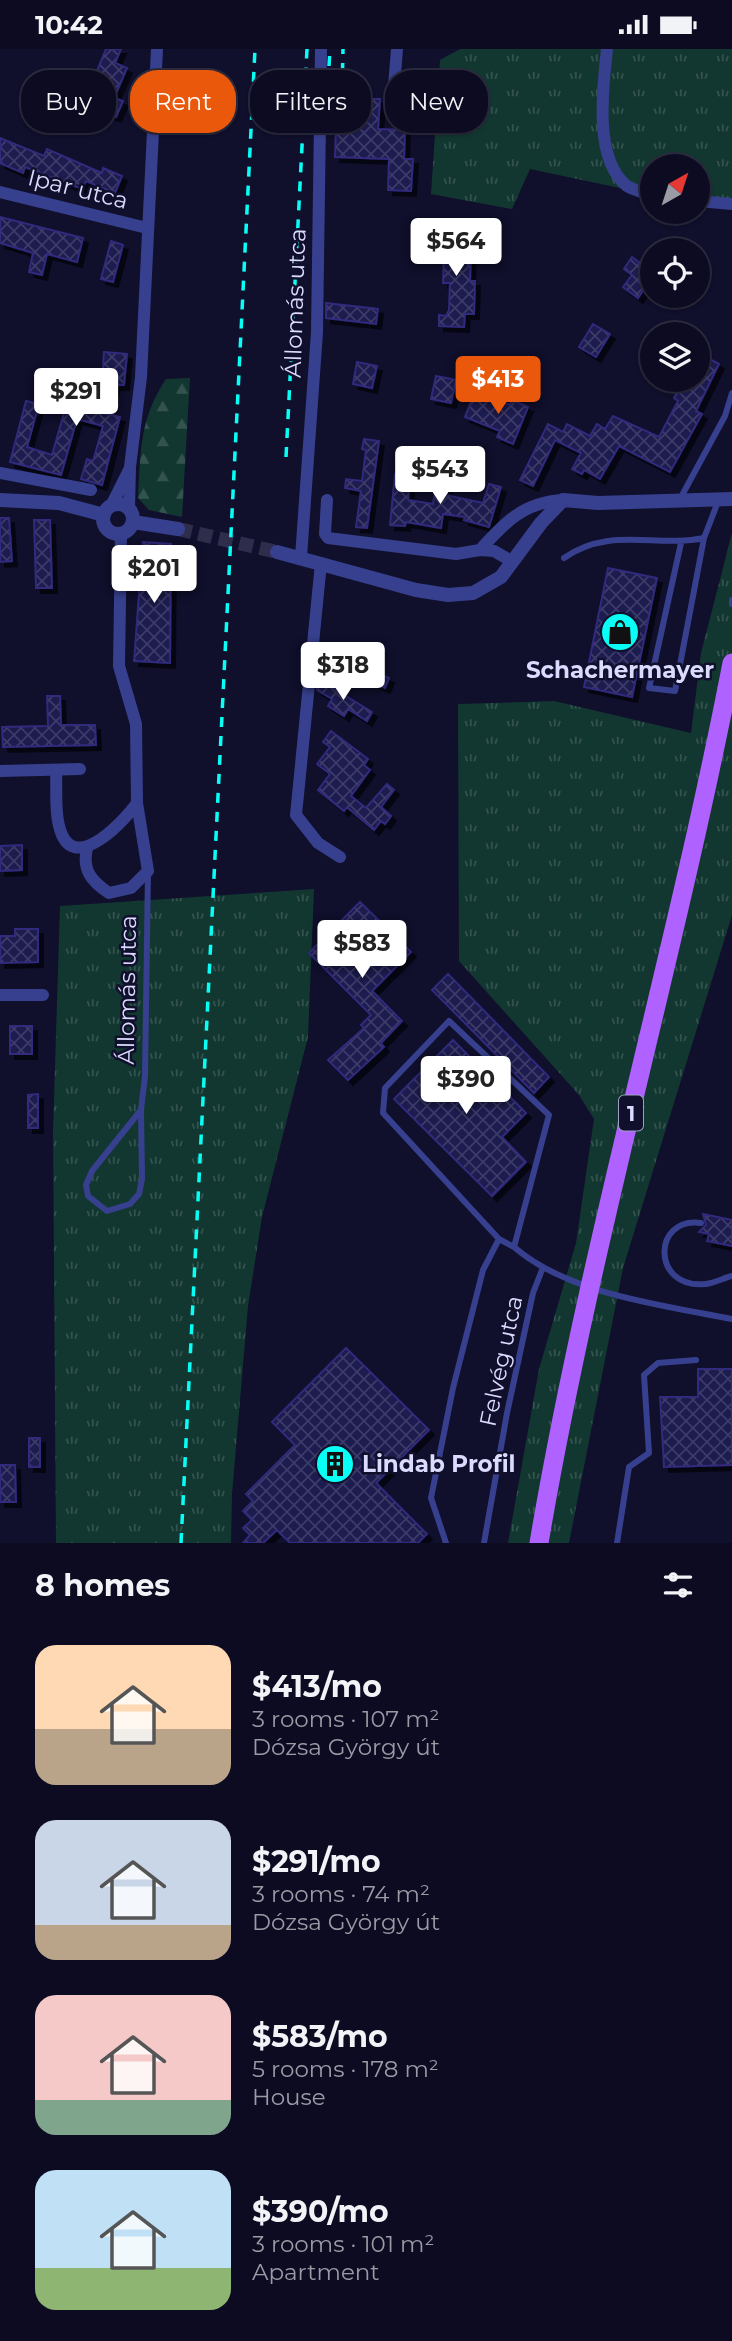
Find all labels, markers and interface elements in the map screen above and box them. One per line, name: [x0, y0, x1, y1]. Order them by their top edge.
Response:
text: 10:42: [35, 9, 103, 41]
chip: Buy: [21, 70, 116, 133]
chip: Rent: [130, 70, 236, 133]
chip: Filters: [250, 70, 371, 133]
chip: New: [385, 70, 488, 133]
north arrow: [640, 154, 710, 224]
map controls: [640, 154, 710, 392]
street label: Ipar utca: [25, 163, 131, 215]
pin: $564: [415, 219, 497, 278]
text: $564: [427, 227, 485, 255]
street label: Állomás utca: [278, 228, 312, 378]
button: locate: [640, 238, 710, 308]
button: layers: [640, 322, 710, 392]
pin: $413: [457, 357, 539, 416]
text: $413: [472, 365, 524, 393]
pin: $291: [35, 369, 117, 428]
text: $291: [50, 377, 102, 405]
pin: $543: [399, 447, 481, 506]
text: $543: [411, 455, 469, 483]
pin: $201: [113, 545, 195, 605]
text: $201: [128, 554, 180, 582]
shop icon: Schachermayer: [599, 611, 641, 653]
pin: $318: [302, 643, 384, 702]
text: $318: [317, 651, 369, 679]
place label: Schachermayer: [526, 656, 714, 684]
street label: Állomás utca: [112, 915, 142, 1065]
pin: $583: [321, 921, 403, 980]
text: $583: [333, 929, 391, 957]
pin: $390: [425, 1056, 507, 1116]
text: $390: [437, 1065, 495, 1093]
road number: 1: [619, 1095, 643, 1131]
street label: Felvég utca: [473, 1293, 529, 1429]
building icon: Lindab Profil: [314, 1443, 356, 1485]
place label: Lindab Profil: [362, 1450, 515, 1478]
icon: filters: [659, 1566, 697, 1604]
text: 8 homes: [35, 1567, 170, 1604]
text: $413/mo: [252, 1668, 382, 1705]
icon: home: [91, 1673, 175, 1757]
text: 3 rooms · 107 m²: [252, 1705, 439, 1733]
text: Dózsa György út: [252, 1733, 440, 1761]
text: $291/mo: [252, 1843, 381, 1880]
icon: home: [91, 1848, 175, 1932]
text: 3 rooms · 74 m²: [252, 1880, 430, 1908]
text: Dózsa György út: [252, 1908, 440, 1936]
text: $583/mo: [252, 2018, 388, 2055]
icon: home: [91, 2023, 175, 2107]
text: 5 rooms · 178 m²: [252, 2055, 439, 2083]
text: House: [252, 2083, 326, 2111]
text: $390/mo: [252, 2193, 389, 2230]
icon: home: [91, 2198, 175, 2282]
text: 3 rooms · 101 m²: [252, 2230, 434, 2258]
text: Apartment: [252, 2258, 380, 2286]

